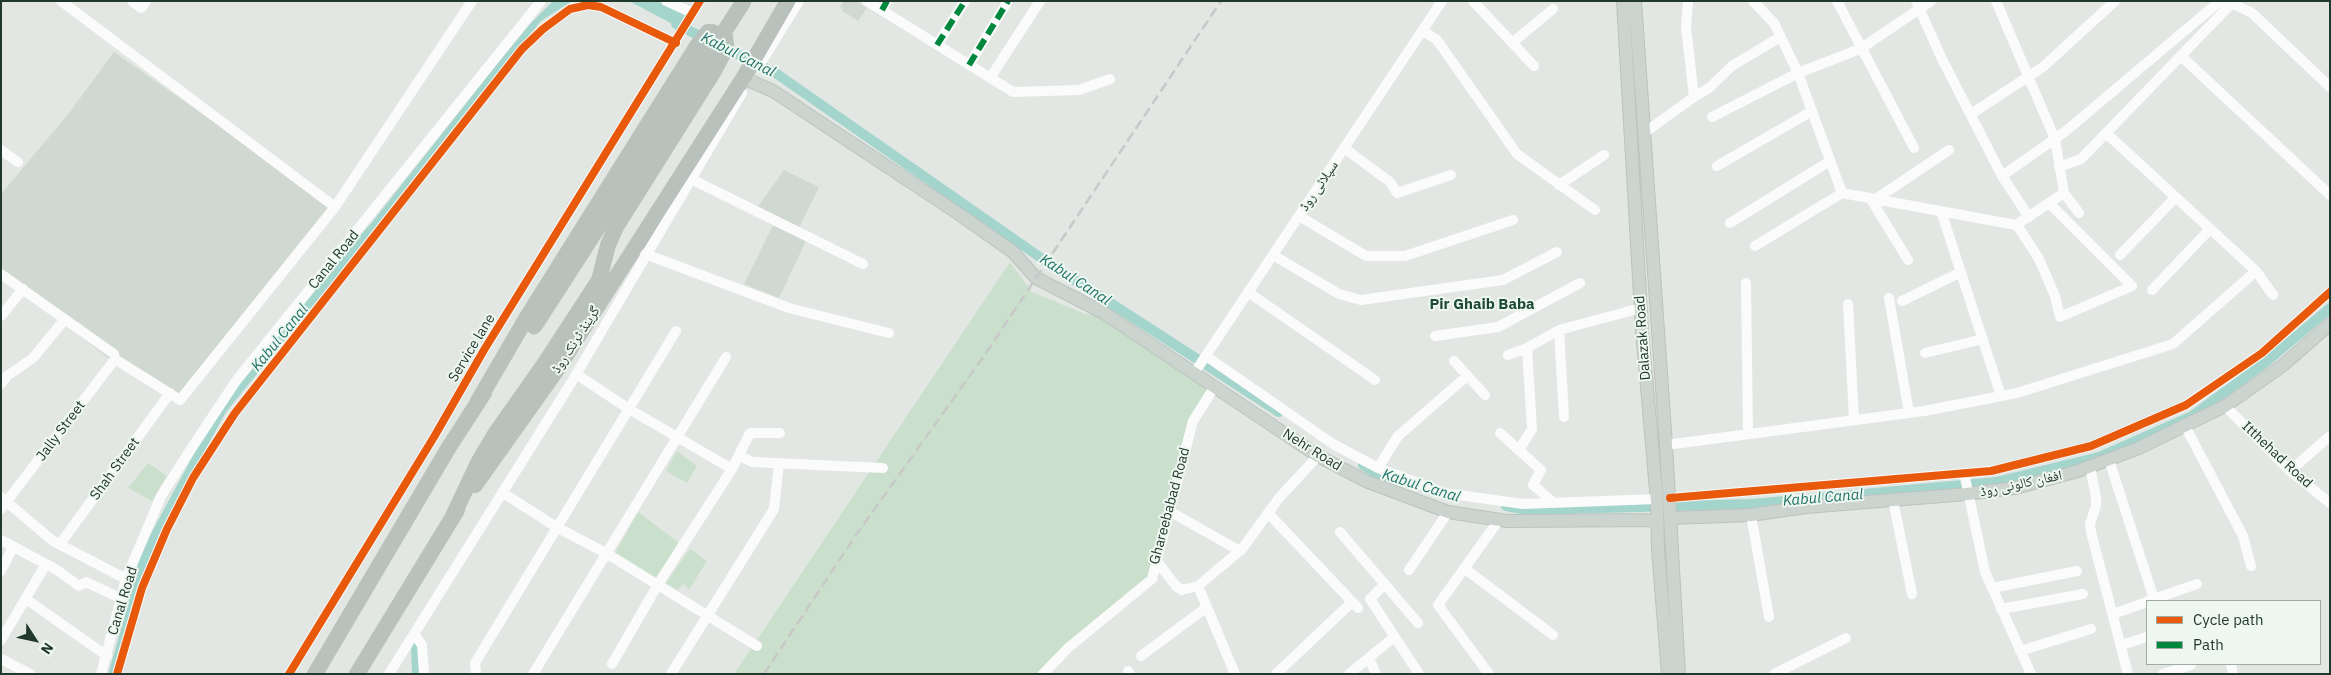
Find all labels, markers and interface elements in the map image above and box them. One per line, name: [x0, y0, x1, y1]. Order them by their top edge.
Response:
water label: Kabul Canal: [698, 29, 778, 81]
street label: سپلائی روڈ: [1296, 158, 1342, 214]
street label: Canal Road: [305, 227, 363, 293]
water label: Kabul Canal: [1036, 250, 1114, 310]
street label: Dalazak Road: [1632, 295, 1654, 381]
district label: Pir Ghaib Baba: [1429, 296, 1535, 314]
water label: Kabul Canal: [248, 301, 312, 375]
street label: گرینڈ ٹرنک روڈ: [548, 303, 604, 377]
street label: Service lane: [445, 311, 499, 385]
street label: Jally Street: [33, 398, 89, 464]
street label: Itthehad Road: [2238, 418, 2316, 492]
street label: Nehr Road: [1279, 425, 1345, 475]
street label: Shah Street: [87, 434, 143, 504]
street label: Ghareebabad Road: [1146, 446, 1194, 566]
water label: Kabul Canal: [1380, 466, 1462, 506]
street label: افغان کالونی روڈ: [1978, 467, 2064, 501]
water label: Kabul Canal: [1782, 486, 1864, 510]
street label: Canal Road: [105, 565, 141, 637]
legend: [2146, 600, 2321, 665]
text: Cycle path: [2193, 610, 2264, 629]
north arrow: [10, 615, 60, 665]
text: Path: [2193, 635, 2224, 654]
text: N: [37, 639, 58, 658]

